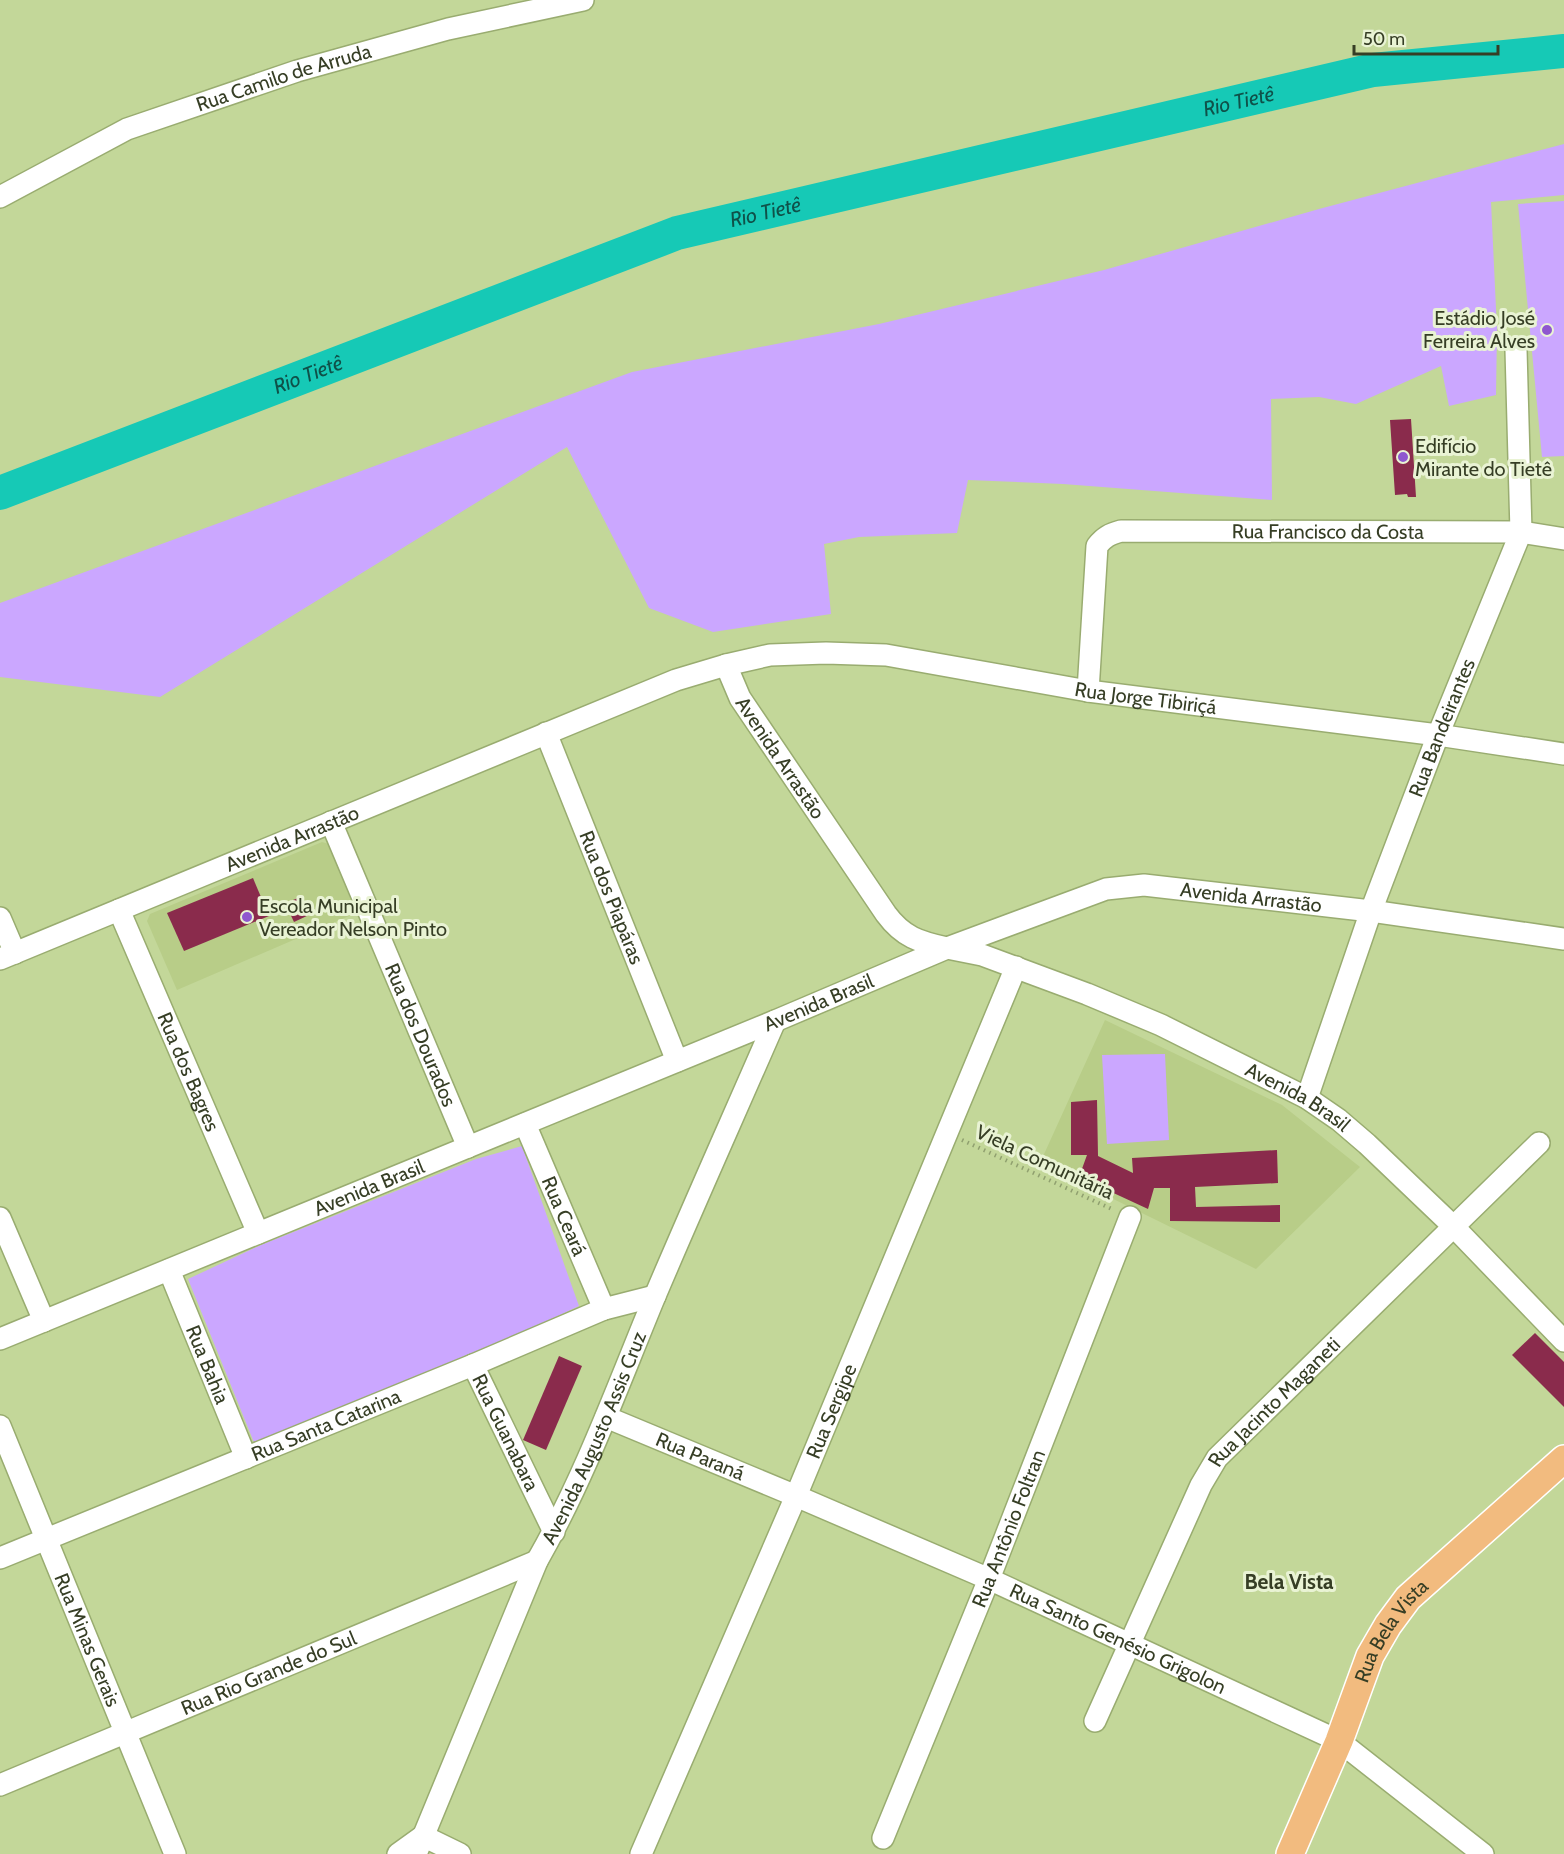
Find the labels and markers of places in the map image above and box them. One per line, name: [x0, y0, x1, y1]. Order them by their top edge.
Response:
place label: Estádio José Ferreira Alves: [1423, 306, 1535, 353]
marker: Estádio José Ferreira Alves: [1540, 323, 1554, 337]
place label: Edifício Mirante do Tietê: [1415, 434, 1552, 481]
marker: Edifício Mirante do Tietê: [1396, 450, 1410, 464]
place label: Escola Municipal Vereador Nelson Pinto: [259, 894, 447, 941]
marker: Escola Municipal Vereador Nelson Pinto: [240, 910, 254, 924]

